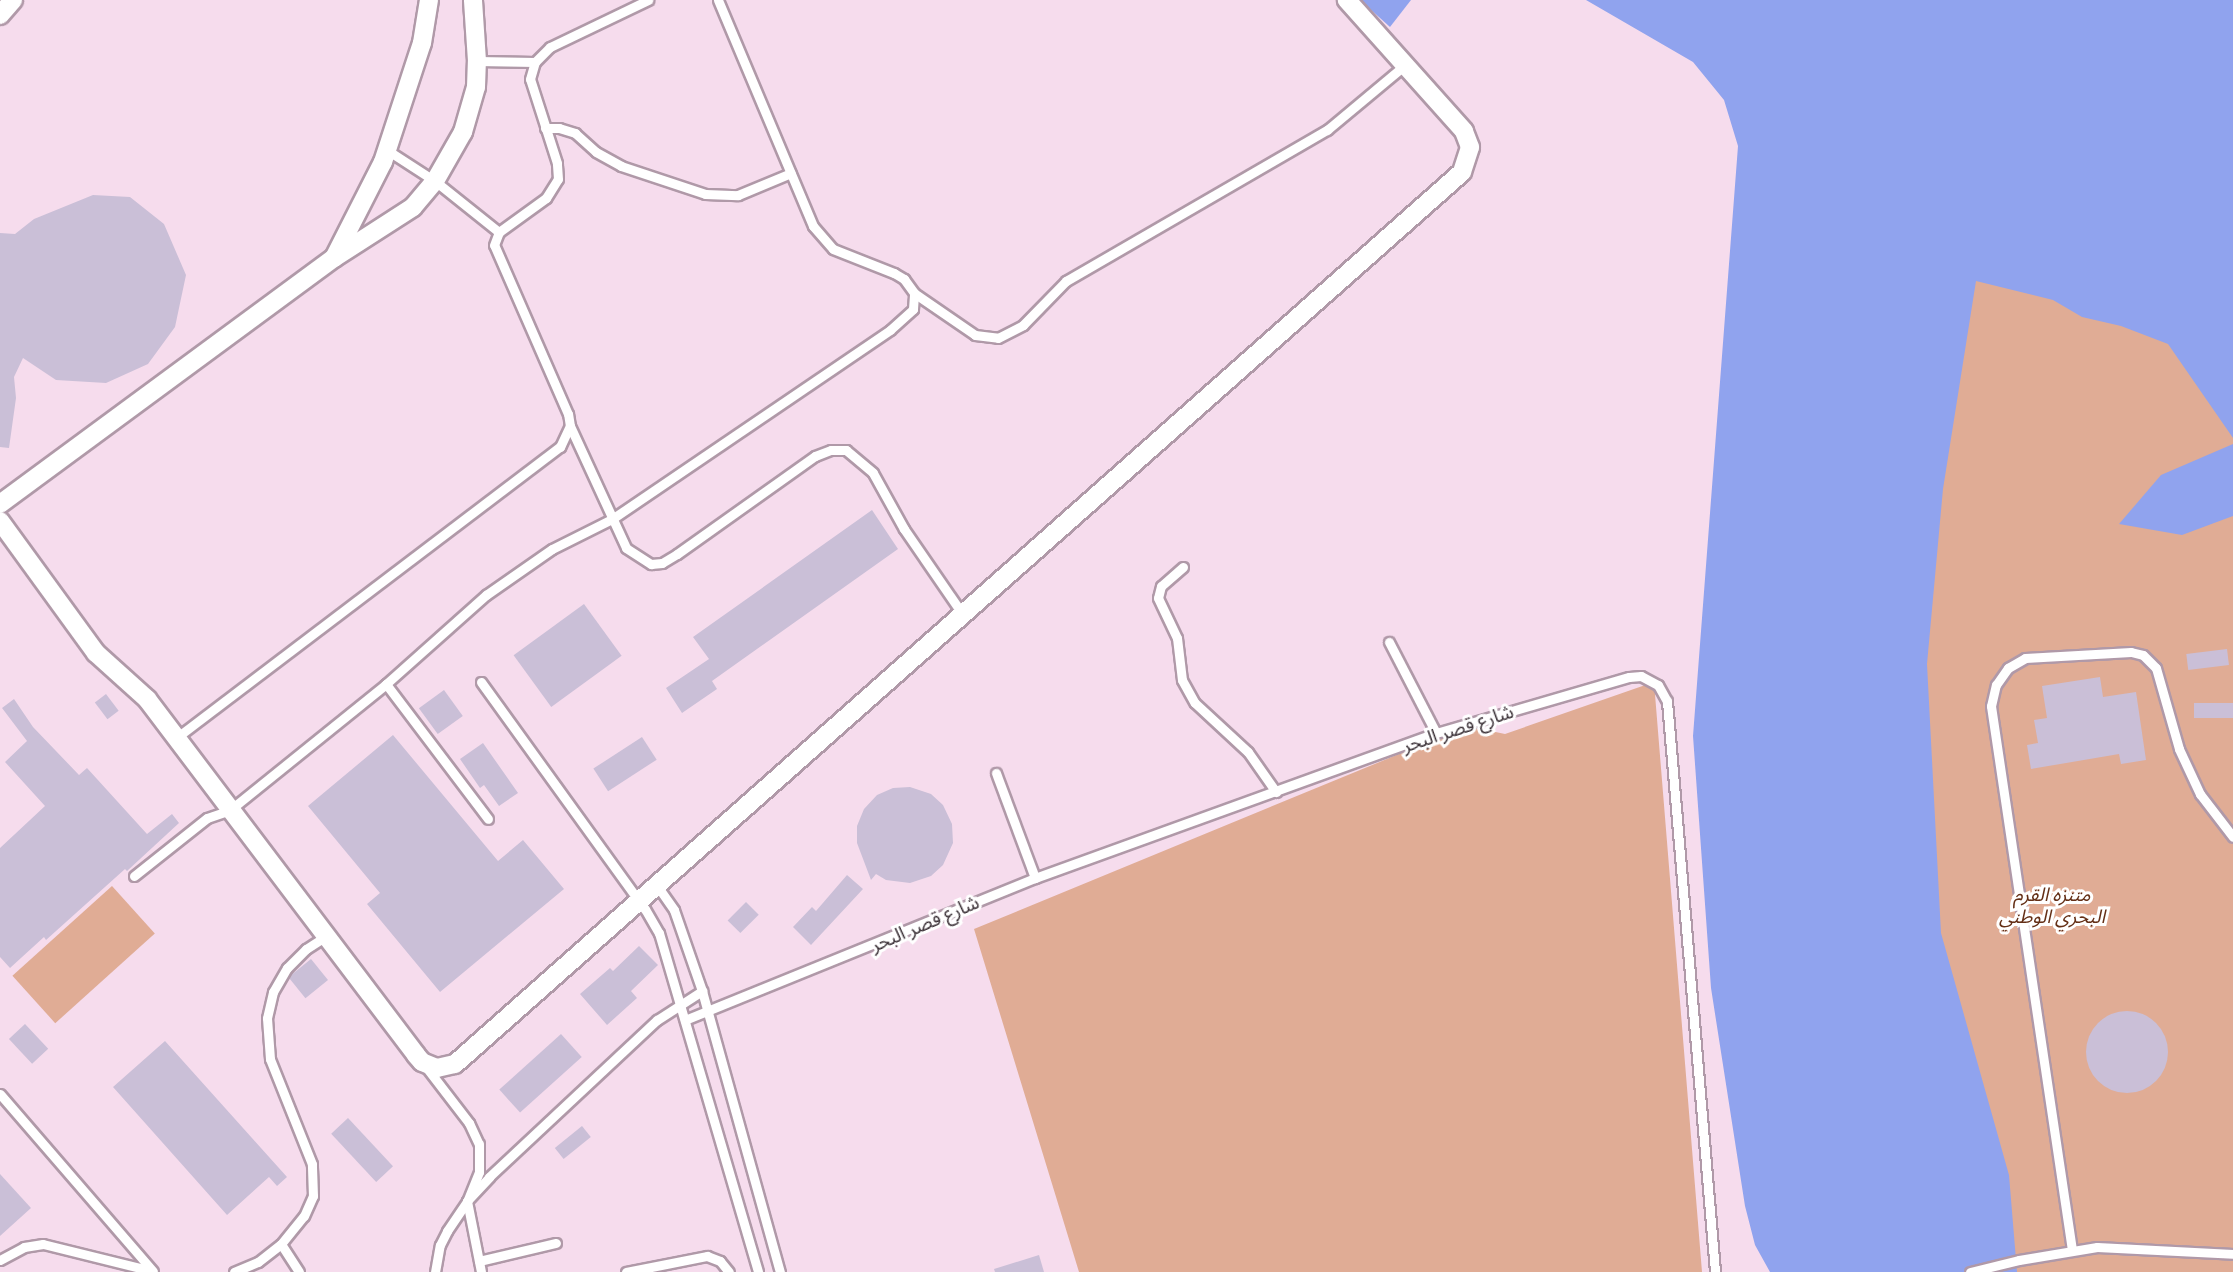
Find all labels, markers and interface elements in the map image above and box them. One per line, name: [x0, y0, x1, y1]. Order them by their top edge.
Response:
street label: شارع قصر البحر: [1399, 700, 1517, 758]
park label: متنزه القرم البحري الوطني: [1999, 884, 2105, 928]
street label: شارع قصر البحر: [867, 891, 983, 957]

